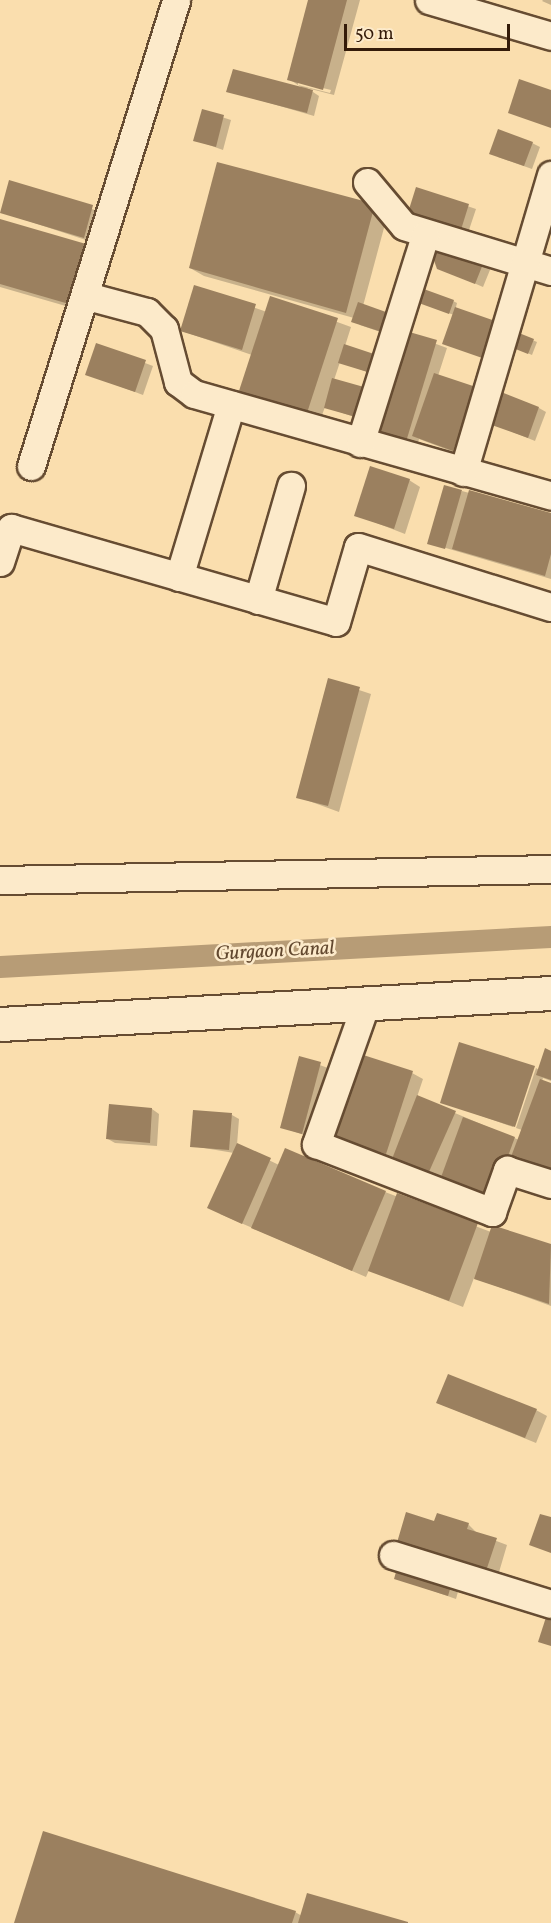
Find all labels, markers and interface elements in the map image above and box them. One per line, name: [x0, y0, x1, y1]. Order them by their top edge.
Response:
scale bar: [347, 12, 514, 50]
text: 50 m: [355, 22, 394, 47]
water label: Gurgaon Canal: [215, 937, 335, 967]

